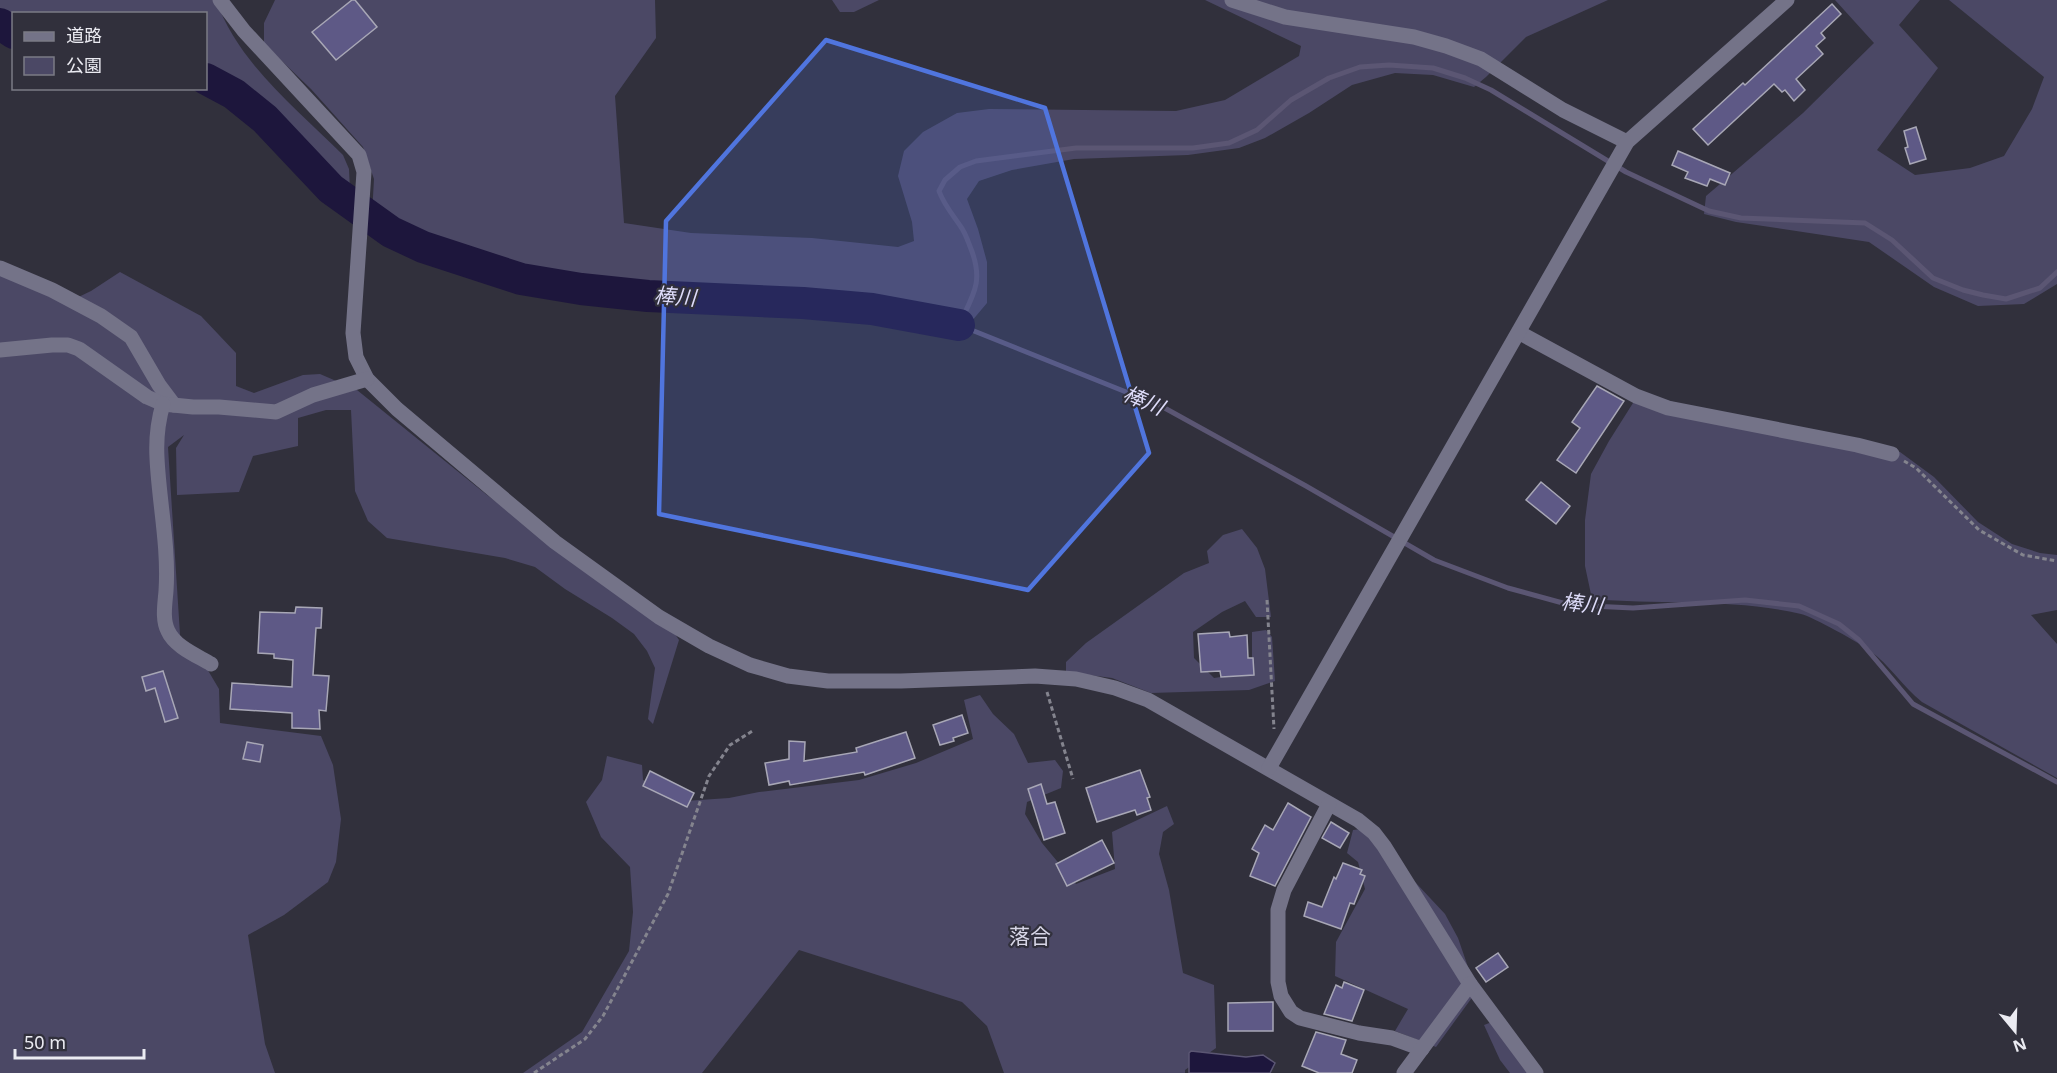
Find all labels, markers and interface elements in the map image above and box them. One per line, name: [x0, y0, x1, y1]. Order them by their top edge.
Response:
legend: [12, 12, 207, 90]
text: 道路: [66, 23, 102, 47]
text: 公園: [66, 53, 102, 77]
water label: 棒川: [653, 281, 699, 312]
water label: 棒川: [1119, 379, 1171, 422]
water label: 棒川: [1559, 587, 1607, 620]
district label: 落合: [1009, 922, 1051, 950]
north arrow: [1985, 1001, 2045, 1061]
scale bar: [15, 1022, 144, 1060]
text: 50 m: [24, 1030, 66, 1054]
text: N: [2010, 1033, 2030, 1058]

